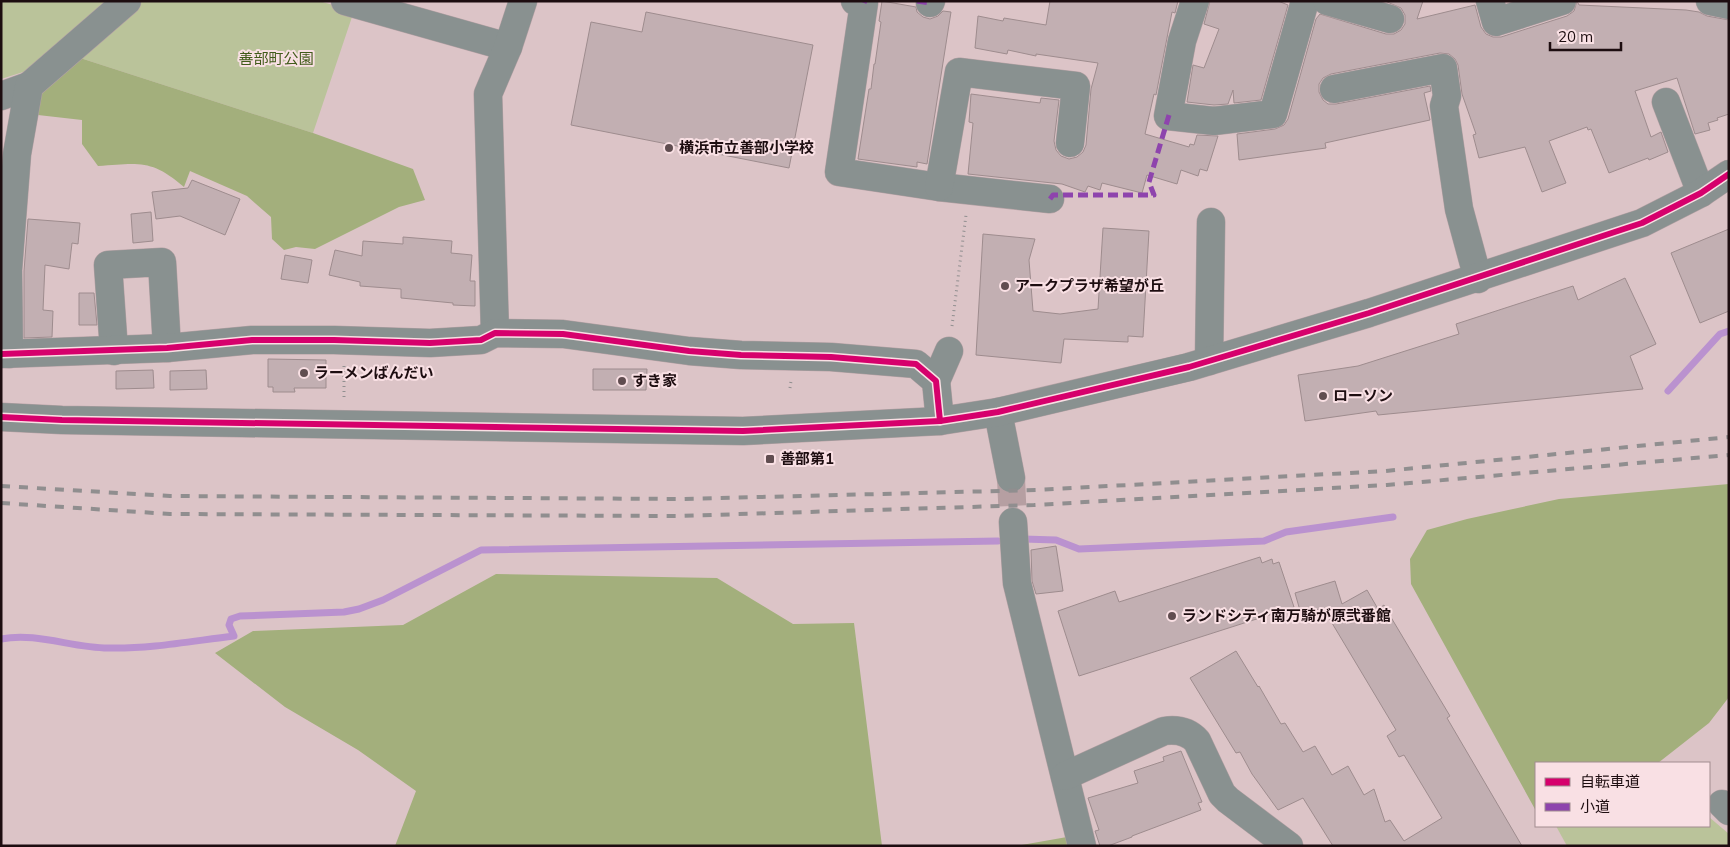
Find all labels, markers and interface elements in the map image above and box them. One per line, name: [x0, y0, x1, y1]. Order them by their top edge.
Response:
scale bar: [1550, 20, 1621, 52]
text: 20 m: [1558, 27, 1593, 46]
park label: 善部町公園: [238, 49, 314, 68]
place label: 横浜市立善部小学校: [679, 138, 814, 157]
marker: 横浜市立善部小学校: [663, 142, 675, 154]
place label: アークプラザ希望が丘: [1015, 276, 1164, 295]
marker: アークプラザ希望が丘: [999, 280, 1011, 292]
place label: ラーメンばんだい: [314, 363, 433, 382]
marker: ラーメンばんだい: [298, 367, 310, 379]
place label: すき家: [632, 371, 677, 390]
marker: すき家: [616, 375, 628, 387]
place label: ローソン: [1333, 386, 1393, 405]
marker: ローソン: [1317, 390, 1329, 402]
place label: 善部第1: [780, 449, 834, 468]
marker: 善部第1: [764, 453, 776, 465]
place label: ランドシティ南万騎が原弐番館: [1182, 606, 1391, 625]
marker: ランドシティ南万騎が原弐番館: [1166, 610, 1178, 622]
legend: [1535, 762, 1710, 827]
text: 自転車道: [1580, 772, 1640, 791]
text: 小道: [1580, 797, 1610, 816]

